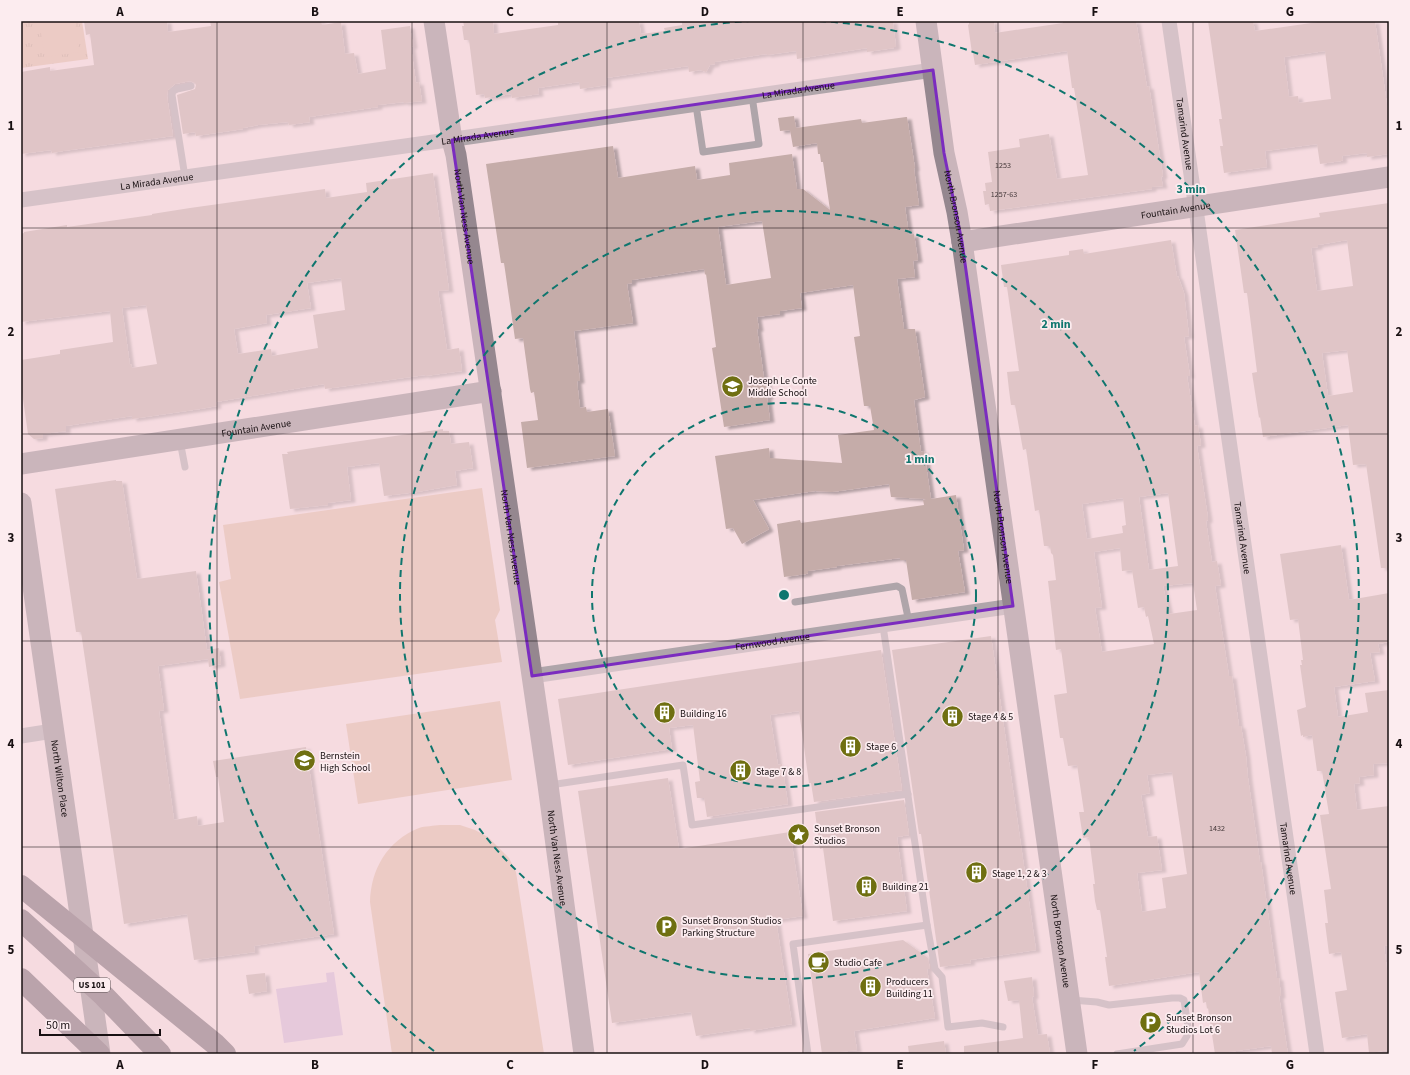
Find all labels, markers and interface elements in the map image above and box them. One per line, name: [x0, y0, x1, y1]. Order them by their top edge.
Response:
text: A: [115, 3, 124, 21]
text: B: [311, 3, 319, 21]
text: C: [506, 3, 514, 21]
text: D: [701, 3, 709, 21]
text: E: [896, 3, 904, 21]
text: F: [1092, 3, 1099, 21]
text: G: [1286, 3, 1294, 21]
street label: La Mirada Avenue: [761, 78, 836, 103]
street label: Tamarind Avenue: [1172, 97, 1196, 171]
text: 1: [8, 117, 15, 135]
text: 1: [1396, 117, 1403, 135]
street label: La Mirada Avenue: [440, 125, 515, 149]
house number: 1253: [995, 160, 1011, 171]
street label: North Van Ness Avenue: [450, 168, 478, 265]
street label: North Bronson Avenue: [940, 169, 971, 264]
street label: La Mirada Avenue: [119, 170, 194, 194]
text: 3 min: [1176, 181, 1206, 198]
house number: 1257-63: [991, 189, 1017, 200]
street label: Fountain Avenue: [1140, 198, 1211, 223]
text: 2 min: [1041, 316, 1071, 333]
text: 2: [8, 323, 15, 341]
text: 2: [1396, 323, 1403, 341]
school or university icon: Joseph Le Conte Middle School: [720, 373, 746, 399]
place label: Joseph Le Conte Middle School: [748, 374, 817, 400]
street label: Fountain Avenue: [221, 416, 292, 441]
text: 1 min: [905, 451, 935, 468]
street label: North Van Ness Avenue: [497, 488, 525, 586]
street label: North Bronson Avenue: [989, 489, 1016, 585]
street label: Tamarind Avenue: [1230, 501, 1254, 575]
text: 3: [8, 529, 15, 547]
text: 3: [1396, 529, 1403, 547]
centre of rings: [777, 588, 791, 602]
street label: Fernwood Avenue: [734, 630, 811, 654]
building icon: Building 16: [651, 700, 677, 726]
building icon: Stage 4 & 5: [940, 703, 966, 729]
place label: Building 16: [680, 707, 727, 721]
place label: Stage 4 & 5: [968, 710, 1013, 724]
building icon: Stage 6: [837, 733, 863, 759]
text: 4: [8, 735, 15, 753]
text: 4: [1396, 735, 1403, 753]
street label: North Wilton Place: [47, 739, 72, 818]
place label: Stage 6: [866, 740, 896, 754]
school or university icon: Bernstein High School: [292, 748, 318, 774]
place label: Bernstein High School: [320, 749, 371, 775]
building icon: Stage 7 & 8: [728, 758, 754, 784]
place label: Stage 7 & 8: [756, 765, 801, 779]
street label: North Van Ness Avenue: [543, 809, 570, 907]
place icon: Sunset Bronson Studios: [785, 821, 811, 847]
place label: Sunset Bronson Studios: [814, 822, 880, 848]
street label: Tamarind Avenue: [1276, 822, 1300, 896]
house number: 1432: [1209, 823, 1225, 834]
building icon: Stage 1, 2 & 3: [963, 860, 989, 886]
place label: Stage 1, 2 & 3: [992, 867, 1047, 881]
building icon: Building 21: [853, 873, 879, 899]
place label: Building 21: [882, 880, 929, 894]
street label: North Bronson Avenue: [1046, 893, 1074, 989]
parking icon: Sunset Bronson Studios Parking Structure: [653, 913, 679, 939]
place label: Sunset Bronson Studios Parking Structure: [682, 914, 781, 940]
text: 5: [8, 941, 15, 959]
text: 5: [1396, 941, 1403, 959]
cafe icon: Studio Cafe: [805, 949, 831, 975]
place label: Studio Cafe: [834, 956, 882, 970]
building icon: Producers Building 11: [858, 974, 884, 1000]
place label: Producers Building 11: [886, 975, 933, 1001]
road number: US 101: [74, 978, 110, 992]
parking icon: Sunset Bronson Studios Lot 6: [1138, 1010, 1164, 1036]
scale bar: [40, 1011, 160, 1037]
place label: Sunset Bronson Studios Lot 6: [1166, 1011, 1232, 1037]
text: 50 m: [46, 1017, 70, 1034]
text: A: [115, 1056, 124, 1074]
text: B: [311, 1056, 319, 1074]
text: C: [506, 1056, 514, 1074]
text: D: [701, 1056, 709, 1074]
text: E: [896, 1056, 904, 1074]
text: F: [1092, 1056, 1099, 1074]
text: G: [1286, 1056, 1294, 1074]

